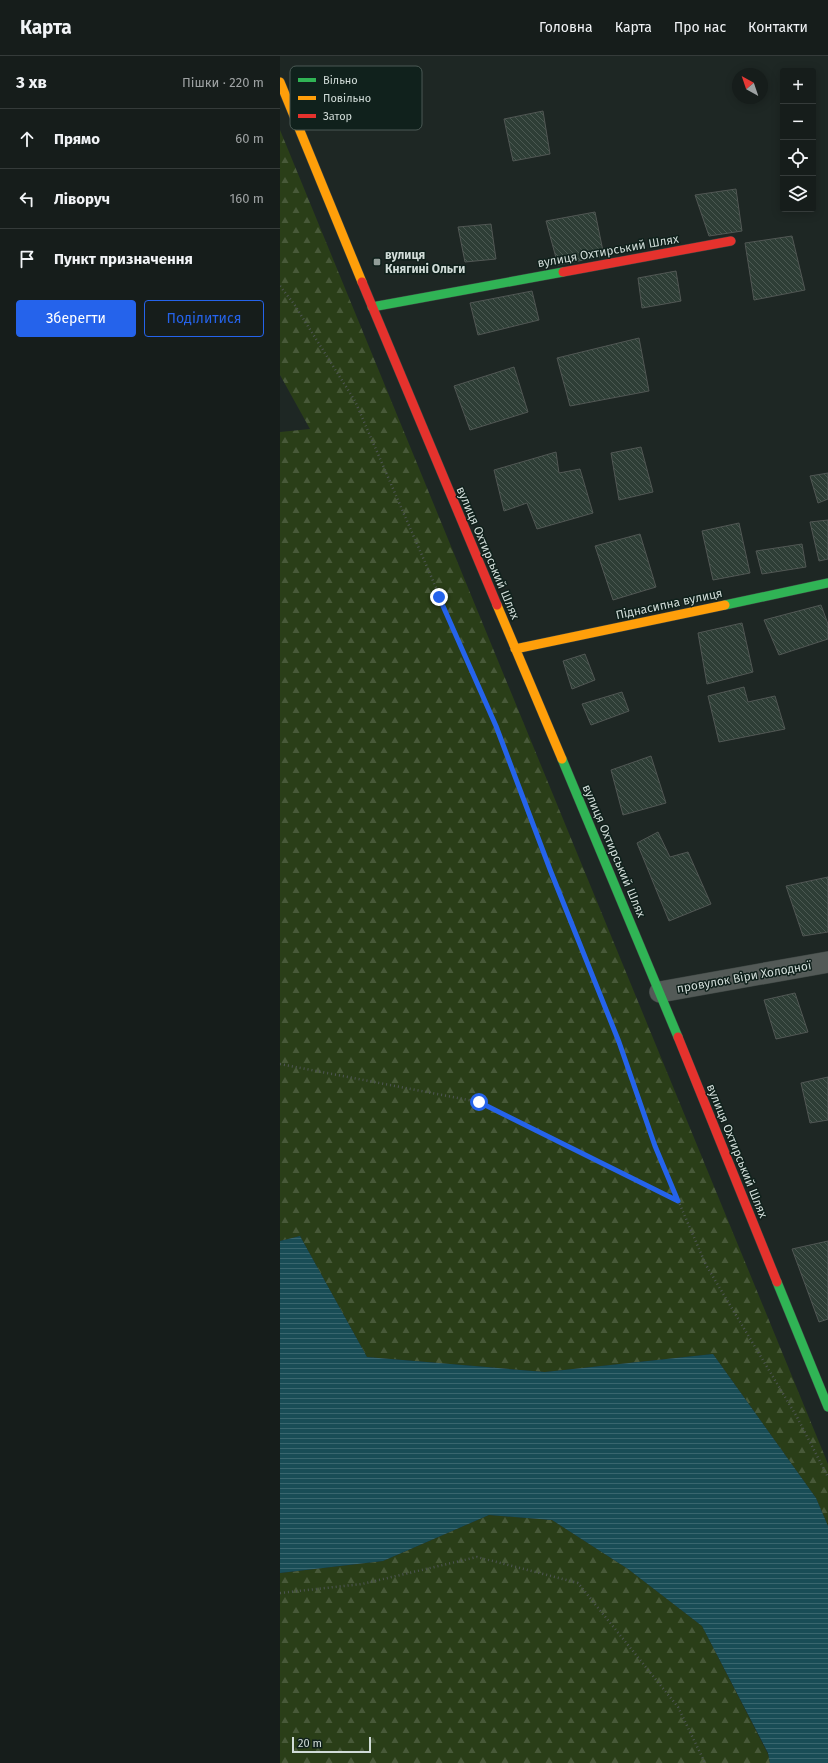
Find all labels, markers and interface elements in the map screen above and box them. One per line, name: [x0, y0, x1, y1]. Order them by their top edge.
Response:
text: Карта: [20, 16, 72, 39]
text: Головна: [539, 19, 593, 36]
text: Карта: [615, 19, 652, 36]
text: Про нас: [674, 19, 726, 36]
text: Контакти: [748, 19, 808, 36]
legend: [290, 66, 422, 130]
north arrow: [732, 68, 768, 104]
map controls: [780, 68, 816, 212]
button: +: [780, 68, 816, 104]
text: 3 хв: [16, 72, 47, 93]
text: Вільно: [323, 74, 358, 87]
text: Пішки · 220 m: [182, 75, 264, 90]
text: Повільно: [323, 92, 371, 105]
button: −: [780, 104, 816, 140]
text: Затор: [323, 110, 352, 123]
icon: ahead: [16, 128, 38, 150]
text: Прямо: [54, 130, 100, 148]
text: 60 m: [235, 131, 264, 146]
button: locate: [780, 140, 816, 176]
button: layers: [780, 176, 816, 212]
icon: left: [16, 188, 38, 210]
text: Ліворуч: [54, 190, 110, 208]
text: 160 m: [230, 191, 264, 206]
street label: вулиця Охтирський Шлях: [536, 232, 680, 270]
icon: arrive: [16, 248, 38, 270]
place label: вулиця Княгині Ольги: [385, 248, 465, 276]
text: Пункт призначення: [54, 250, 193, 268]
marker: вулиця Княгині Ольги: [372, 257, 382, 267]
button: Зберегти: [16, 300, 136, 337]
button: Поділитися: [144, 300, 264, 337]
street label: вулиця Охтирський Шлях: [454, 484, 522, 622]
street label: Піднасипна вулиця: [614, 586, 724, 622]
route end: [430, 588, 448, 606]
street label: вулиця Охтирський Шлях: [580, 782, 648, 920]
street label: провулок Віри Холодної: [676, 958, 813, 996]
street label: вулиця Охтирський Шлях: [704, 1082, 770, 1220]
route start: [470, 1093, 488, 1111]
scale bar: [292, 1735, 371, 1754]
text: 20 m: [298, 1737, 322, 1750]

